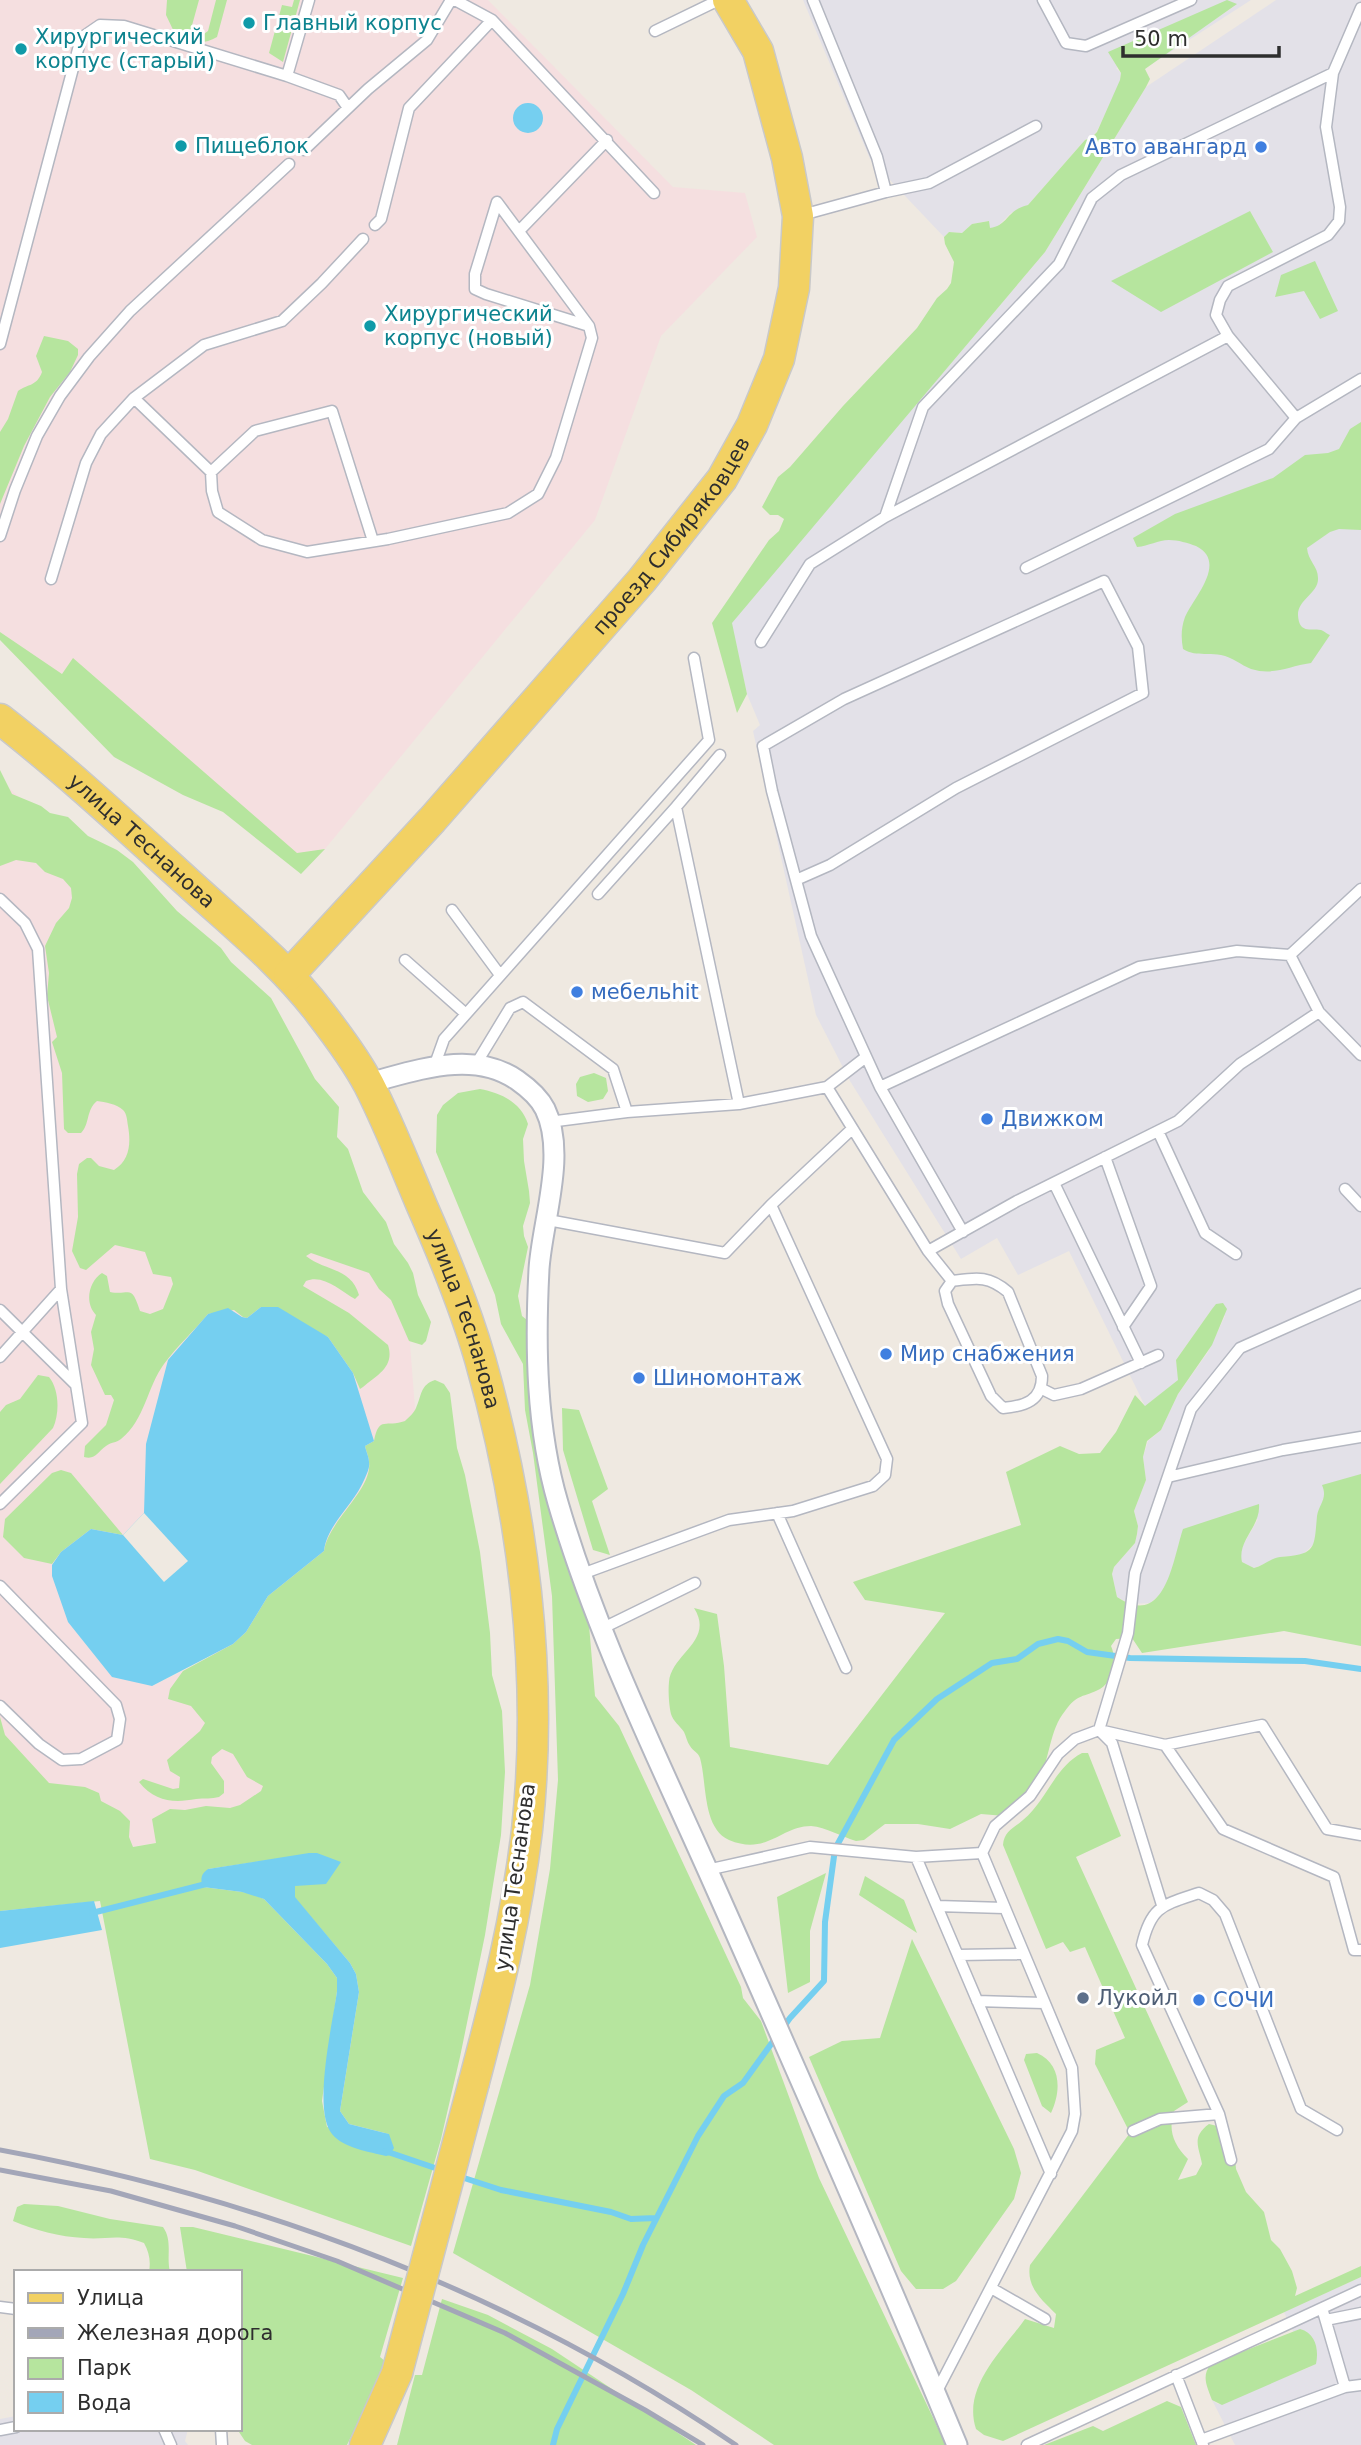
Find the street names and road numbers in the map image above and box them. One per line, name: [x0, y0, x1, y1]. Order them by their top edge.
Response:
street label: проезд Сибиряковцев: [588, 433, 755, 640]
street label: улица Теснанова: [63, 769, 220, 913]
street label: улица Теснанова: [421, 1225, 505, 1412]
street label: улица Теснанова: [490, 1782, 540, 1972]

